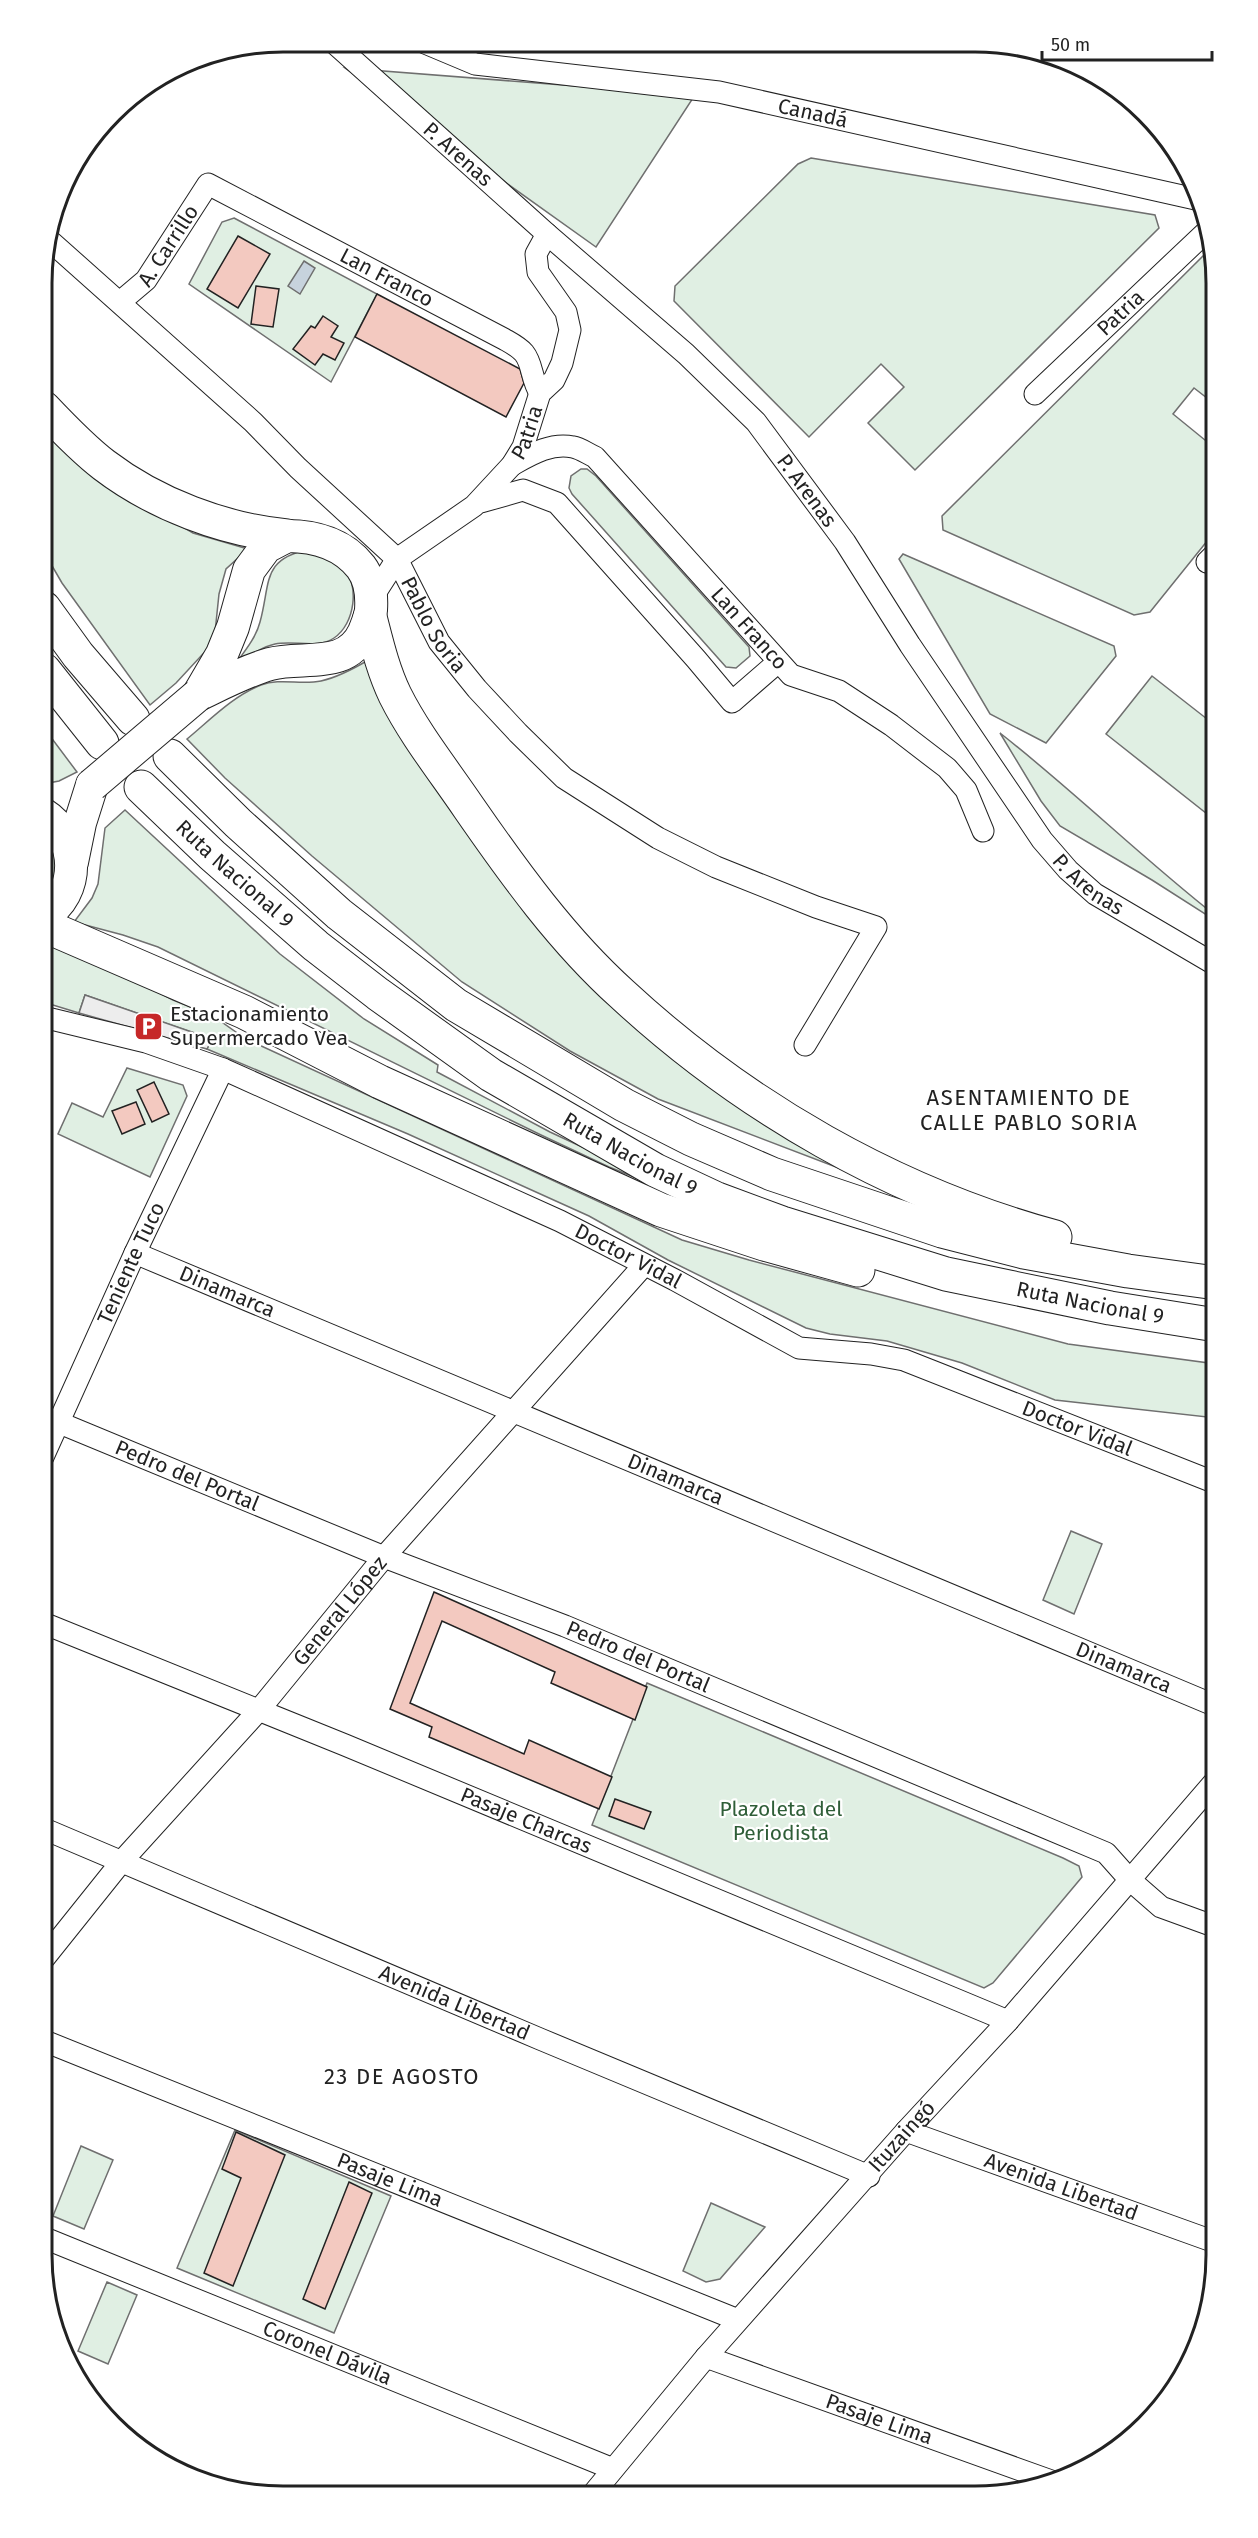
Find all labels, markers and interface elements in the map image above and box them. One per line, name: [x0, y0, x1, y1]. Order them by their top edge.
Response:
scale bar: [1042, 24, 1212, 62]
text: 50 m: [1051, 34, 1090, 56]
street label: Canadá: [775, 93, 850, 134]
street label: P. Arenas: [418, 116, 498, 192]
street label: A. Carrillo: [132, 200, 204, 291]
street label: Lan Franco: [335, 242, 438, 313]
street label: Patria: [1092, 284, 1150, 341]
street label: Patria: [505, 402, 548, 465]
street label: P. Arenas: [771, 449, 843, 532]
street label: Pablo Soria: [395, 572, 472, 678]
street label: Lan Franco: [705, 582, 793, 675]
street label: Ruta Nacional 9: [170, 814, 299, 934]
street label: P. Arenas: [1047, 848, 1129, 921]
place label: Estacionamiento Supermercado Vea: [170, 1001, 348, 1051]
parking icon: Estacionamiento Supermercado Vea: [133, 1010, 165, 1042]
district label: ASENTAMIENTO DE CALLE PABLO SORIA: [920, 1084, 1138, 1136]
street label: Ruta Nacional 9: [558, 1106, 702, 1201]
street label: Teniente Tuco: [92, 1198, 170, 1328]
street label: Doctor Vidal: [570, 1218, 686, 1294]
street label: Dinamarca: [175, 1260, 279, 1323]
street label: Ruta Nacional 9: [1014, 1276, 1166, 1329]
street label: Doctor Vidal: [1018, 1395, 1136, 1462]
street label: Pedro del Portal: [111, 1434, 263, 1517]
street label: Dinamarca: [624, 1448, 727, 1511]
street label: General López: [288, 1551, 392, 1671]
street label: Pedro del Portal: [562, 1615, 714, 1698]
street label: Dinamarca: [1072, 1636, 1175, 1699]
street label: Pasaje Charcas: [457, 1782, 596, 1859]
park label: Plazoleta del Periodista: [720, 1796, 842, 1846]
street label: Avenida Libertad: [375, 1959, 534, 2046]
district label: 23 DE AGOSTO: [324, 2063, 480, 2090]
street label: Ituzaingó: [863, 2095, 941, 2177]
street label: Pasaje Lima: [333, 2147, 447, 2213]
street label: Avenida Libertad: [981, 2147, 1142, 2226]
street label: Coronel Dávila: [259, 2315, 396, 2391]
street label: Pasaje Lima: [822, 2388, 936, 2450]

